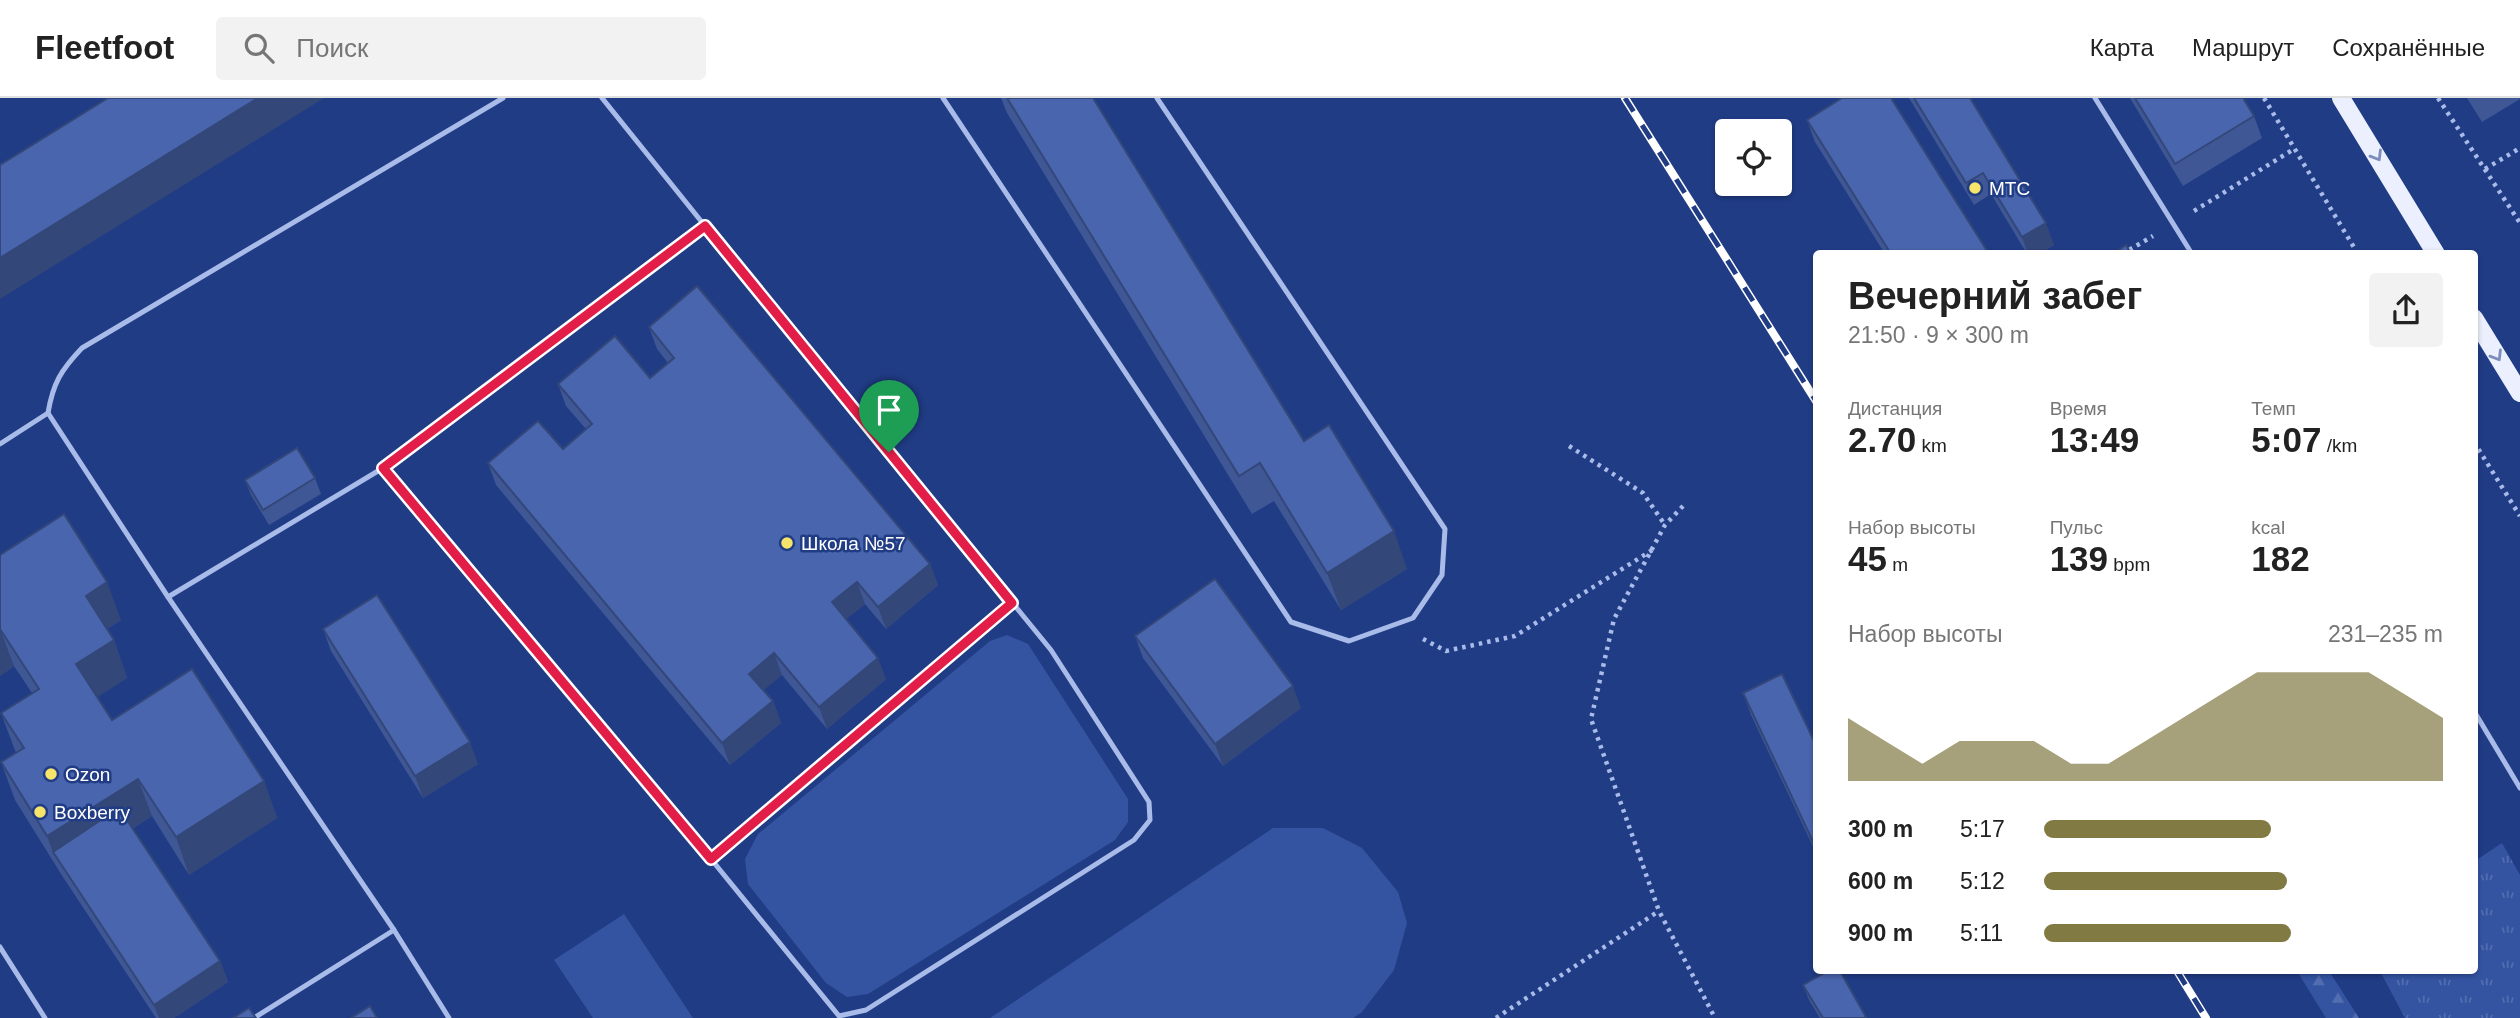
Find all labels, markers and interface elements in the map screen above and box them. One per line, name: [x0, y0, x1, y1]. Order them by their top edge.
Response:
search box: [216, 17, 706, 80]
text: Fleetfoot: [35, 29, 174, 66]
icon: search: [240, 29, 278, 67]
text: Поиск: [296, 33, 368, 63]
text: Карта: [2090, 34, 2154, 61]
text: Маршрут: [2192, 34, 2294, 61]
text: Сохранённые: [2332, 34, 2485, 61]
map controls: [1715, 119, 1792, 196]
button: locate: [1715, 119, 1792, 196]
one-way arrow: [2368, 149, 2381, 162]
place label: МТС: [1989, 178, 2030, 199]
marker: МТС: [1967, 180, 1983, 196]
button: share: [2369, 273, 2443, 347]
text: Вечерний забег: [1848, 275, 2142, 317]
text: 21:50 · 9 × 300 m: [1848, 322, 2029, 348]
one-way arrow: [2489, 348, 2502, 361]
pin: [859, 380, 919, 452]
icon: arrive: [870, 391, 908, 429]
text: Дистанция: [1848, 398, 1942, 419]
text: Время: [2050, 398, 2107, 419]
text: Темп: [2251, 398, 2296, 419]
text: 2.70: [1848, 420, 1916, 459]
text: 13:49: [2050, 420, 2139, 459]
text: 5:07: [2251, 420, 2321, 459]
text: km: [1916, 435, 1947, 456]
text: /km: [2321, 435, 2357, 456]
text: Набор высоты: [1848, 517, 1976, 538]
text: Пульс: [2050, 517, 2103, 538]
text: kcal: [2251, 517, 2285, 538]
place label: Школа №57: [801, 533, 906, 554]
marker: Школа №57: [779, 535, 795, 551]
text: 45: [1848, 539, 1887, 578]
text: 139: [2050, 539, 2108, 578]
text: 182: [2251, 539, 2310, 578]
text: m: [1887, 554, 1908, 575]
text: bpm: [2108, 554, 2150, 575]
text: Набор высоты: [1848, 621, 2002, 647]
text: 231–235 m: [2328, 621, 2443, 647]
place label: Ozon: [65, 764, 110, 785]
marker: Ozon: [43, 766, 59, 782]
place label: Boxberry: [54, 802, 131, 823]
marker: Boxberry: [32, 804, 48, 820]
text: 300 m: [1848, 816, 1913, 842]
text: 5:17: [1960, 816, 2005, 842]
text: 600 m: [1848, 868, 1913, 894]
text: 5:12: [1960, 868, 2005, 894]
text: 900 m: [1848, 920, 1913, 946]
text: 5:11: [1960, 920, 2003, 946]

